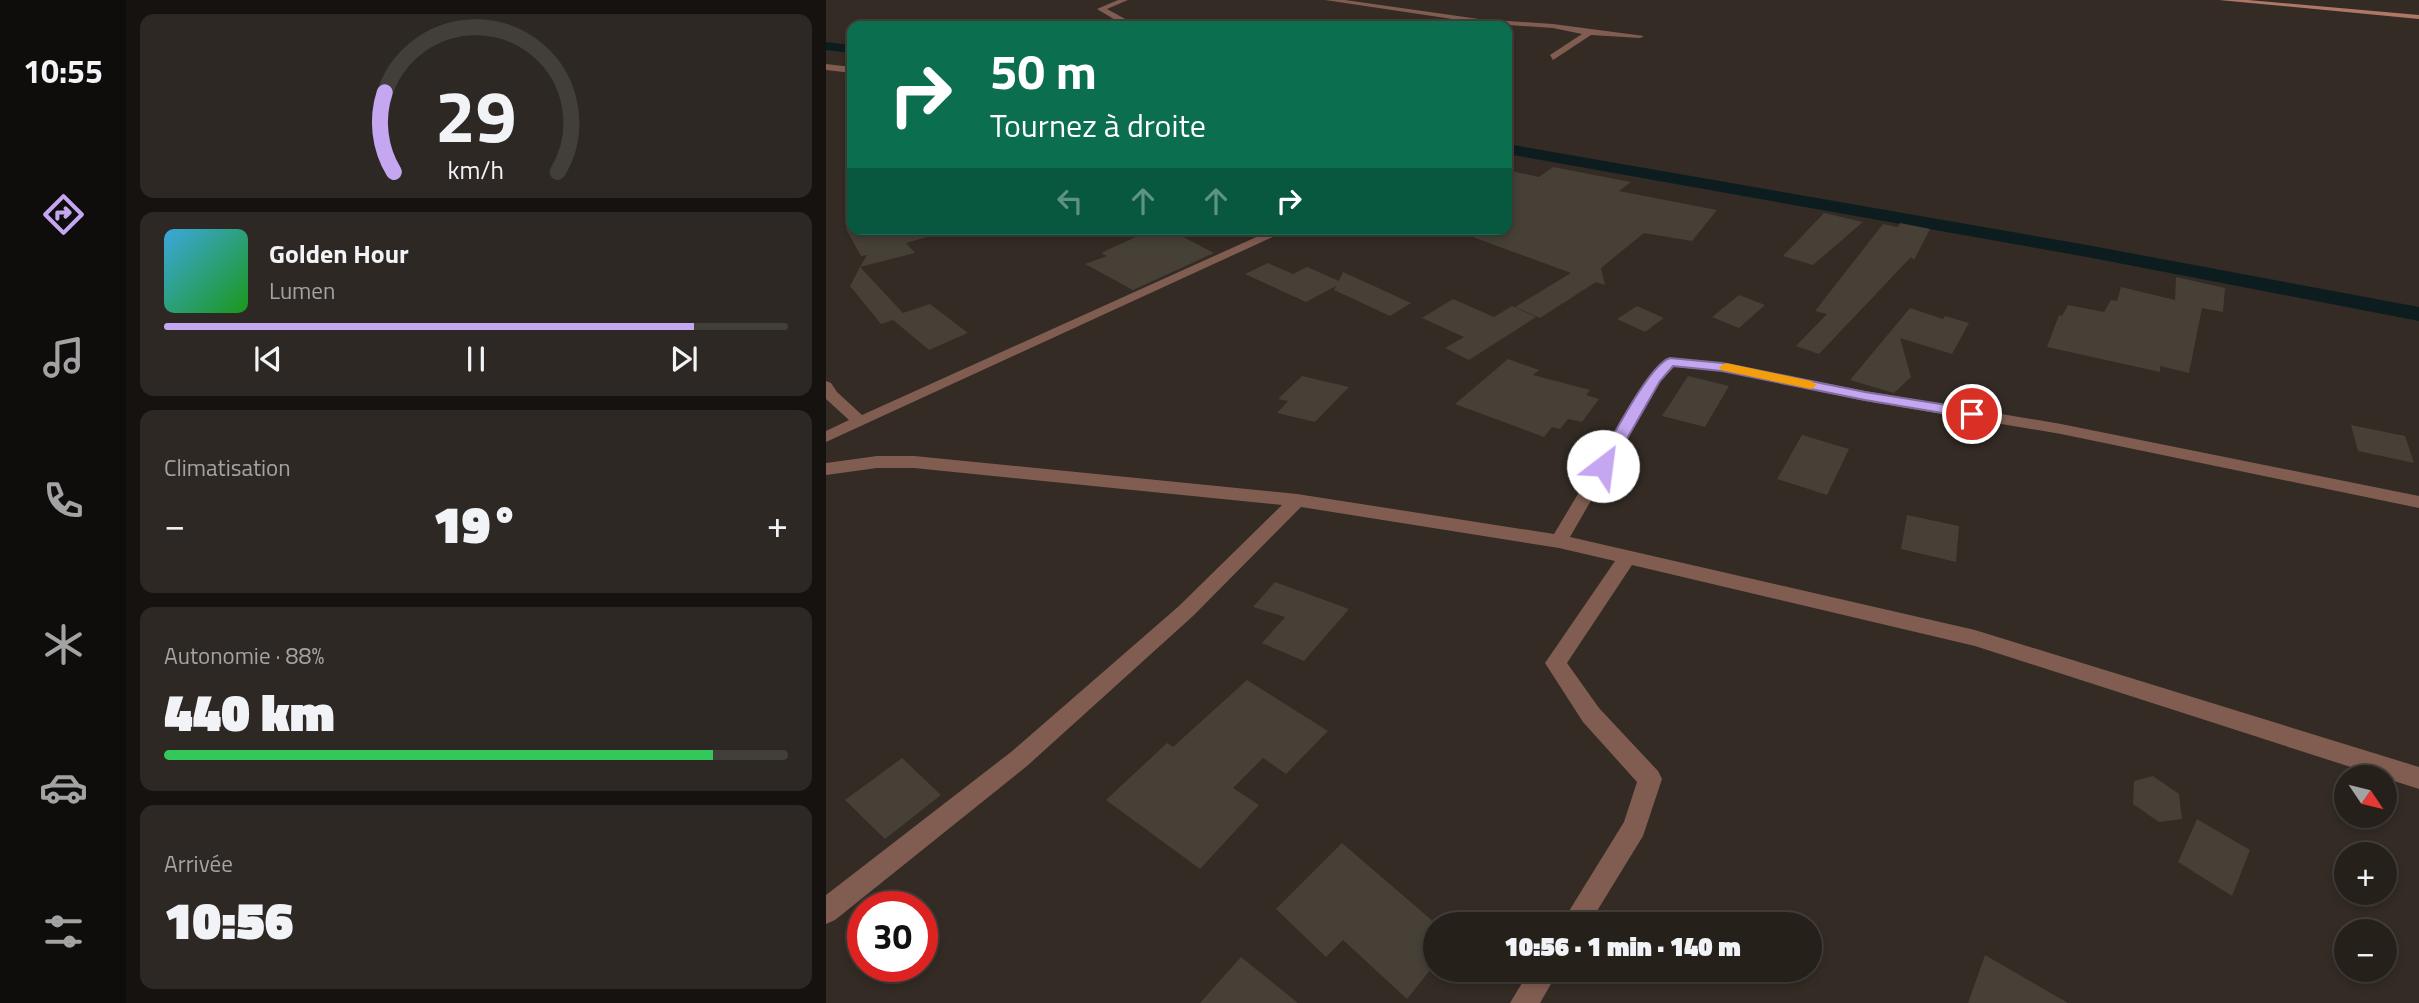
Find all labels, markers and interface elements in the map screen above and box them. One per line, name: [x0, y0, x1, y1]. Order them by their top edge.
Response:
text: 50 m: [990, 33, 1097, 108]
text: 10:55: [23, 47, 103, 95]
icon: right: [875, 49, 966, 140]
text: 29: [435, 60, 517, 170]
text: Tournez à droite: [990, 101, 1206, 149]
text: km/h: [448, 151, 504, 189]
icon: left: [1051, 182, 1089, 220]
icon: ahead: [1124, 182, 1162, 220]
icon: ahead: [1197, 182, 1235, 220]
icon: right: [1270, 182, 1308, 220]
icon: directions: [39, 190, 88, 239]
text: Golden Hour: [269, 234, 409, 273]
text: Lumen: [269, 273, 335, 308]
icon: music: [39, 333, 88, 382]
icon: previous: [249, 340, 287, 378]
icon: pause: [457, 340, 495, 378]
icon: next: [665, 340, 703, 378]
pin: [1942, 384, 2002, 444]
icon: arrive: [1953, 395, 1991, 433]
position arrow: [1566, 429, 1640, 503]
text: Climatisation: [164, 450, 291, 485]
icon: phone: [39, 476, 88, 525]
text: 19°: [433, 484, 519, 563]
text: −: [164, 495, 185, 553]
text: +: [767, 495, 788, 553]
icon: climate: [39, 620, 88, 669]
text: Autonomie · 88%: [164, 638, 324, 673]
text: 440 km: [164, 672, 335, 751]
icon: car: [39, 763, 88, 812]
north arrow: [2334, 765, 2398, 828]
map controls: [2334, 765, 2397, 982]
button: +: [2334, 842, 2397, 905]
text: Arrivée: [164, 846, 233, 881]
text: 10:56: [164, 880, 293, 959]
speed limit sign: 30: [847, 891, 938, 982]
icon: filters: [39, 907, 88, 956]
button: −: [2334, 919, 2397, 982]
text: 10:56 · 1 min · 140 m: [1504, 927, 1741, 966]

